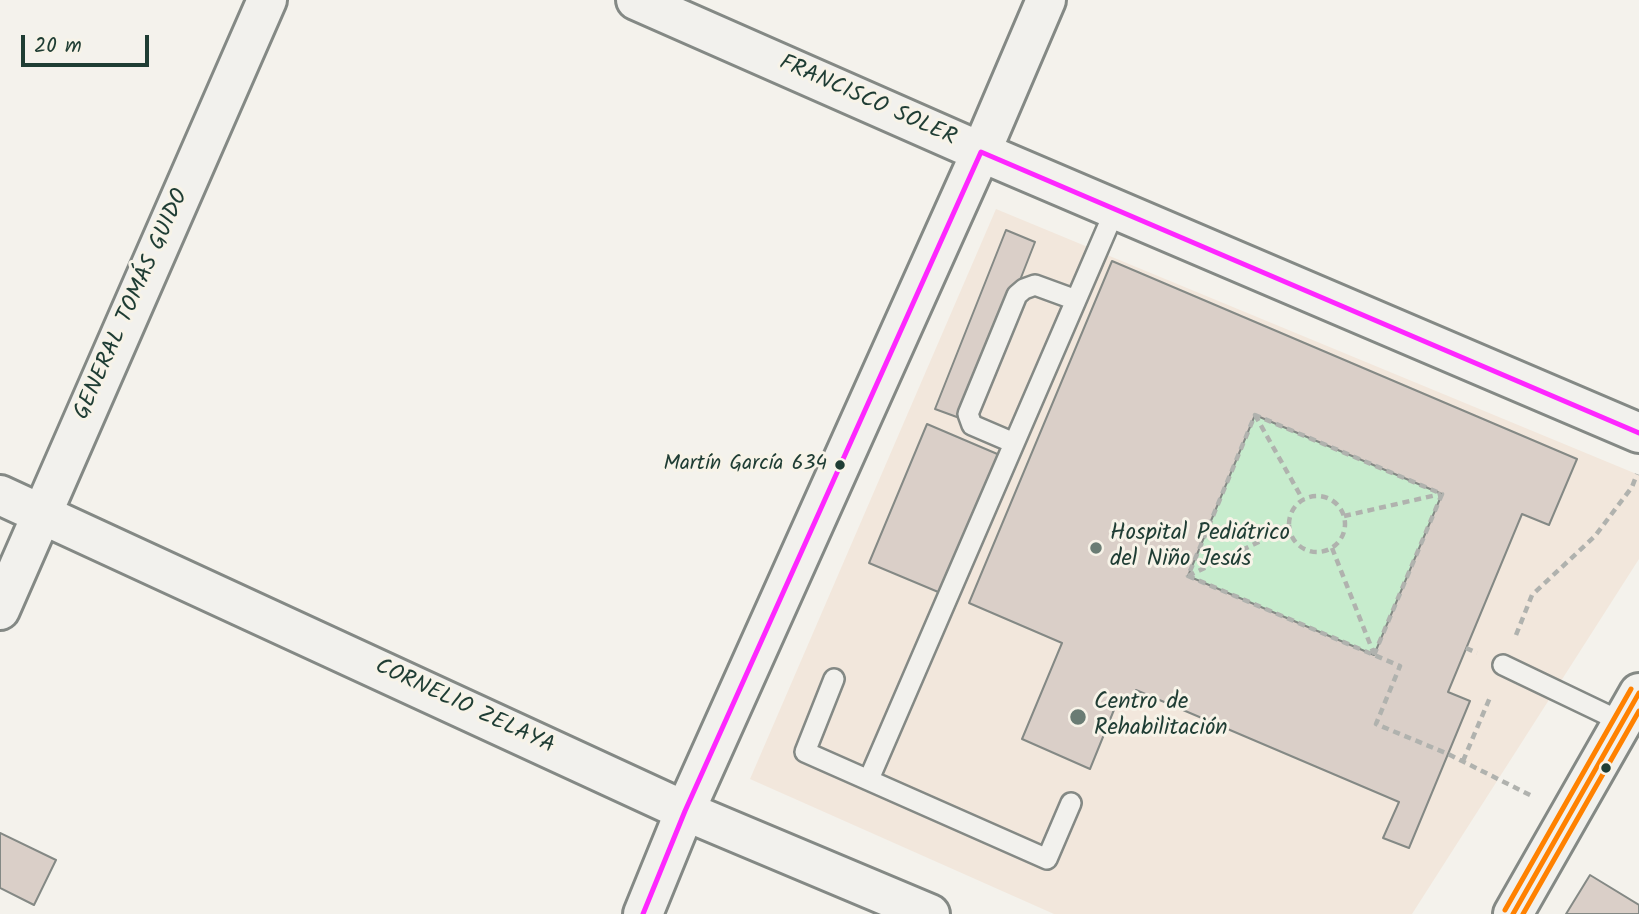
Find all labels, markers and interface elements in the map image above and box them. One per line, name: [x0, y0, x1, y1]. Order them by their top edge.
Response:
scale bar: [24, 21, 152, 65]
text: 20 m: [34, 30, 82, 63]
street label: FRANCISCO SOLER: [774, 51, 960, 153]
street label: GENERAL TOMÁS GUIDO: [70, 185, 196, 425]
place label: Martín García 634: [663, 452, 827, 478]
marker: Martín García 634: [833, 458, 847, 472]
place label: Hospital Pediátrico del Niño Jesús: [1110, 521, 1290, 575]
marker: Hospital Pediátrico del Niño Jesús: [1088, 540, 1104, 556]
street label: CORNELIO ZELAYA: [370, 654, 558, 762]
place label: Centro de Rehabilitación: [1094, 690, 1228, 744]
marker: Centro de Rehabilitación: [1068, 707, 1088, 727]
unlabelled marker: [1599, 761, 1613, 775]

